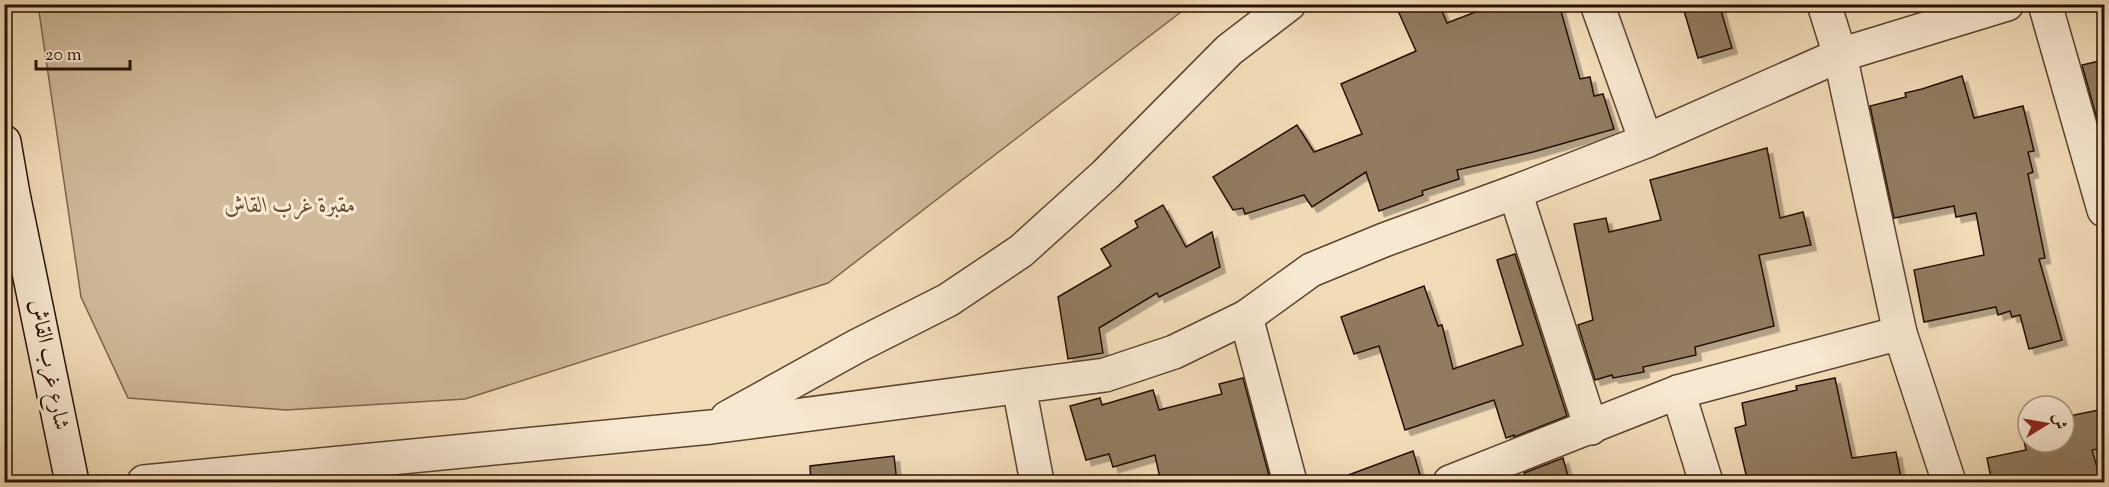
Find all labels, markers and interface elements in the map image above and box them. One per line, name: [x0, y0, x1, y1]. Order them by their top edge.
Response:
scale bar: [36, 33, 130, 71]
text: 20 m: [45, 43, 82, 69]
park label: مقبرة غرب القاش: [224, 191, 356, 223]
street label: شارع غرب القاش: [20, 297, 76, 433]
north arrow: [2016, 394, 2076, 454]
text: ش: [2045, 412, 2071, 432]

